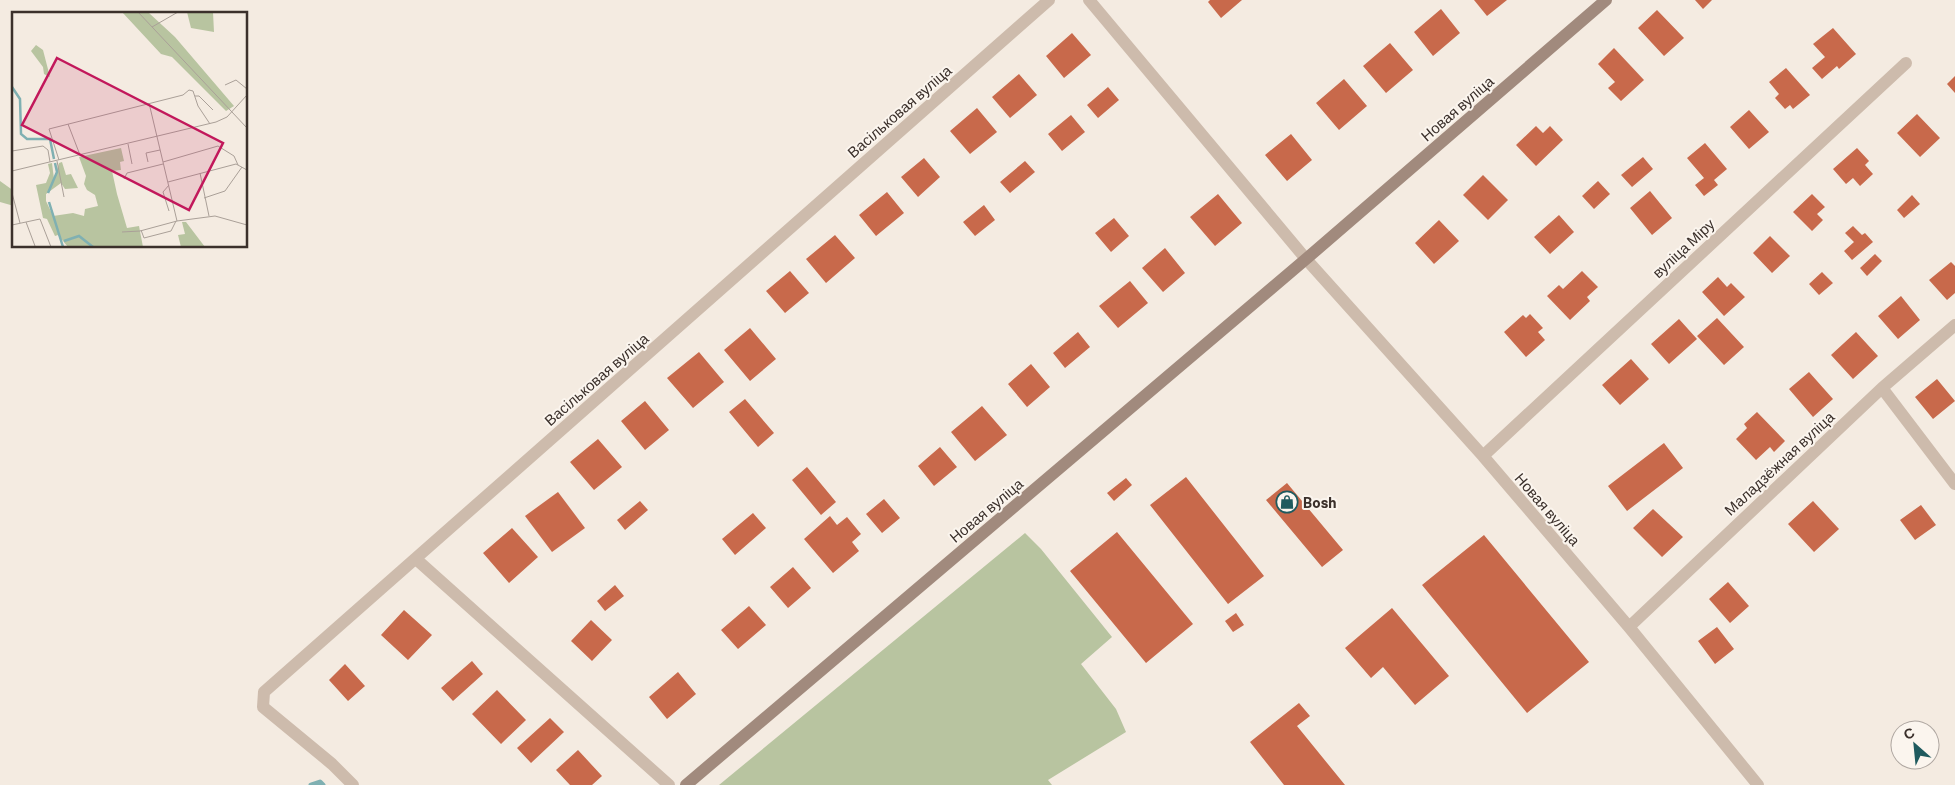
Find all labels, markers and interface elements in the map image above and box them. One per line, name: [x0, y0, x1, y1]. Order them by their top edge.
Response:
inset map: [12, 12, 248, 248]
street label: Васільковая вуліца: [843, 61, 955, 161]
street label: Новая вуліца: [1417, 71, 1497, 144]
street label: вуліца Міру: [1648, 214, 1718, 281]
street label: Васільковая вуліца: [540, 329, 652, 429]
street label: Маладзёжная вуліца: [1720, 407, 1838, 519]
street label: Новая вуліца: [1512, 469, 1585, 549]
street label: Новая вуліца: [946, 474, 1027, 546]
shop icon: Bosh: [1275, 490, 1299, 514]
place label: Bosh: [1303, 493, 1336, 511]
north arrow: [1890, 720, 1940, 770]
text: С: [1901, 723, 1917, 743]

